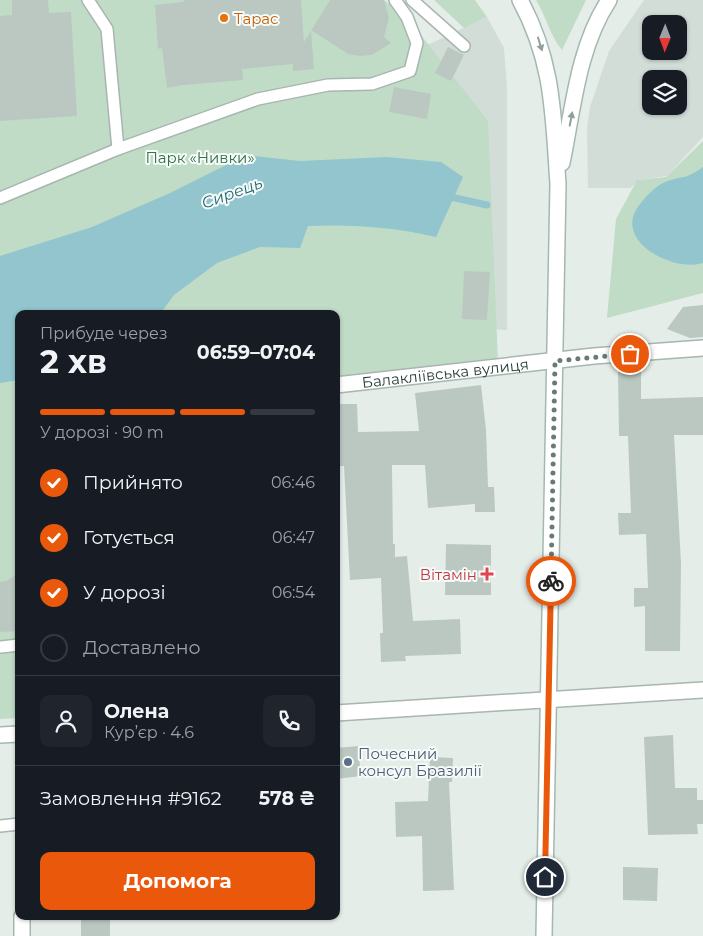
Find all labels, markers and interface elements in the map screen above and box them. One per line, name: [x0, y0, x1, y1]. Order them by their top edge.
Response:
place label: Тарас: [234, 9, 279, 28]
marker: Тарас: [218, 12, 230, 24]
north arrow: [642, 15, 688, 60]
map controls: [642, 15, 687, 115]
one-way arrow: [537, 37, 545, 52]
button: layers: [642, 70, 687, 115]
one-way arrow: [567, 112, 575, 127]
park label: Парк «Нивки»: [145, 148, 255, 167]
water label: Сирець: [199, 173, 265, 213]
text: Прибуде через: [40, 324, 167, 343]
pin: [609, 333, 651, 375]
icon: bag: [616, 340, 644, 368]
text: 06:59–07:04: [197, 341, 315, 364]
text: 2 хв: [40, 342, 107, 381]
street label: Балакліївська вулиця: [361, 354, 530, 392]
text: У дорозі · 90 m: [40, 423, 164, 442]
icon: check: [40, 469, 68, 497]
text: Прийнято: [83, 471, 183, 494]
text: 06:46: [271, 473, 315, 492]
icon: check: [40, 524, 68, 552]
text: Готується: [83, 526, 175, 549]
text: 06:47: [272, 528, 315, 547]
courier: [526, 556, 576, 606]
place label: Вітамін: [420, 565, 477, 584]
icon: bike: [537, 567, 565, 595]
marker: Вітамін: [481, 568, 493, 580]
icon: check: [40, 579, 68, 607]
text: У дорозі: [83, 581, 166, 604]
text: 06:54: [272, 583, 315, 602]
text: Доставлено: [83, 636, 201, 659]
button: person: [40, 695, 92, 747]
button: phone: [263, 695, 315, 747]
text: Олена: [104, 700, 169, 723]
text: Кур’єр · 4.6: [104, 723, 194, 742]
place label: Почесний консул Бразилії: [358, 744, 482, 780]
marker: Почесний консул Бразилії: [342, 756, 354, 768]
text: Замовлення #9162: [40, 787, 221, 810]
text: 578 ₴: [259, 787, 315, 810]
button: Допомога: [40, 852, 315, 910]
pin: [524, 856, 566, 898]
icon: home: [531, 863, 559, 891]

